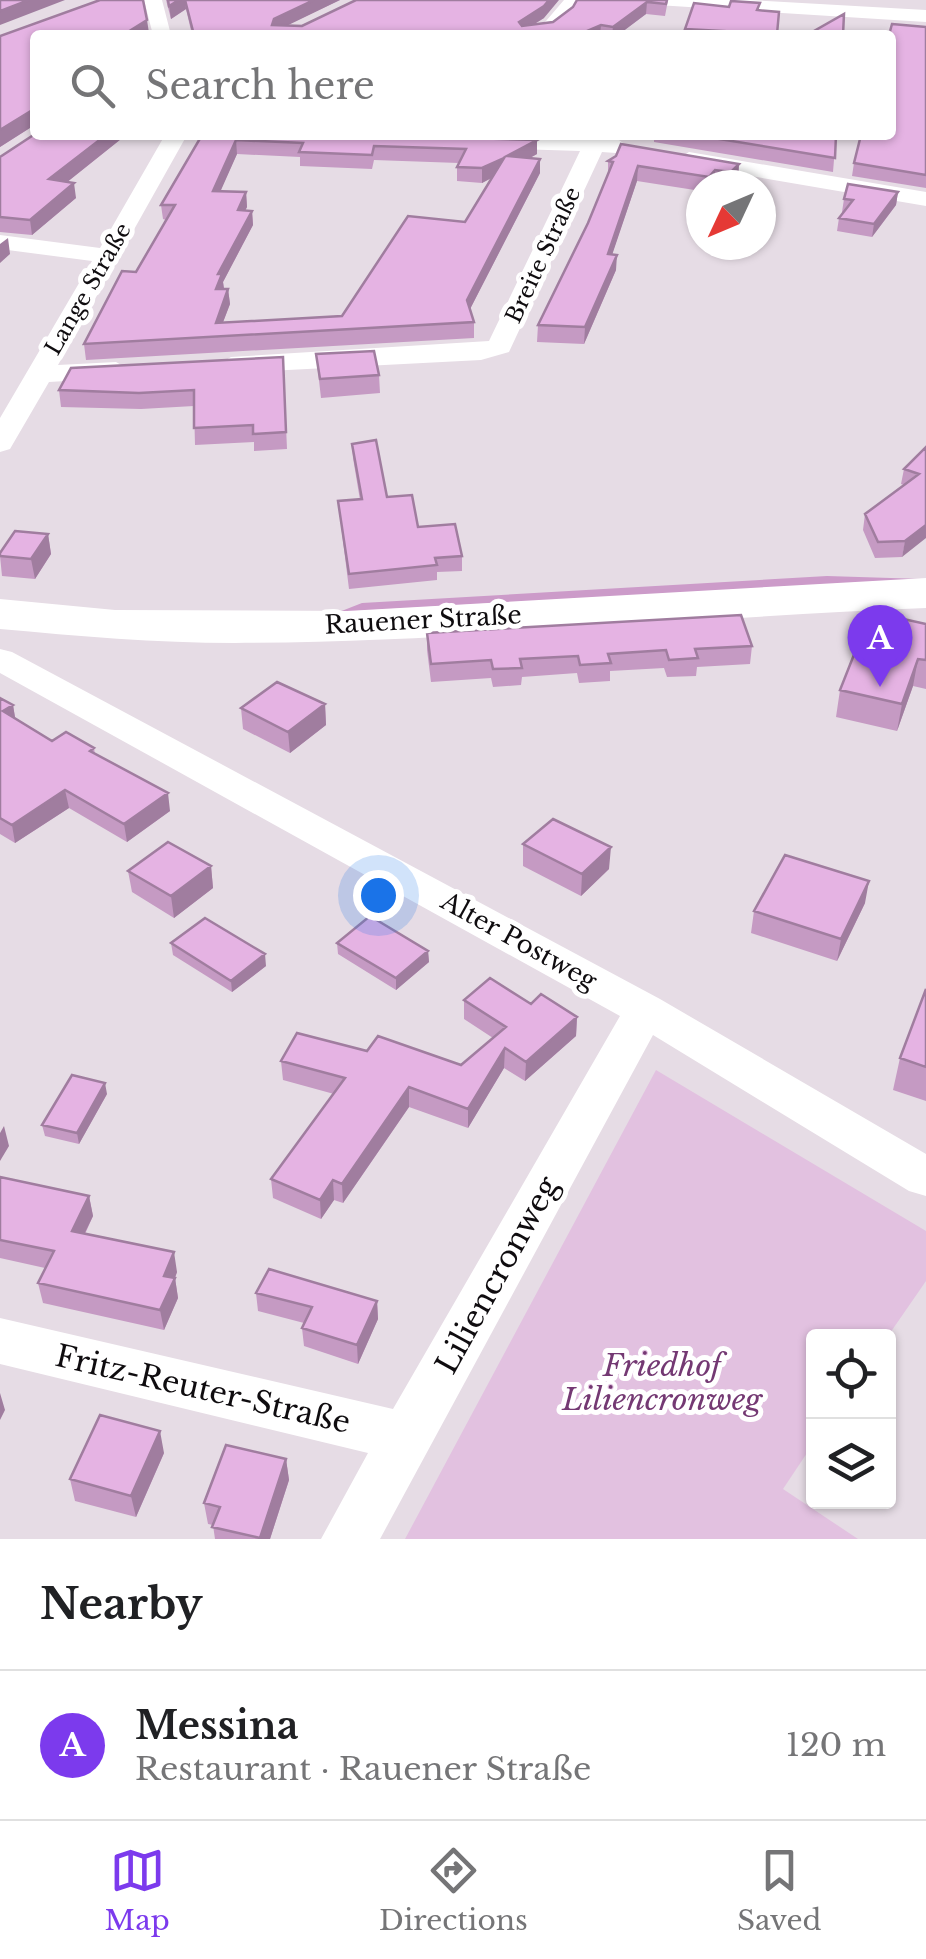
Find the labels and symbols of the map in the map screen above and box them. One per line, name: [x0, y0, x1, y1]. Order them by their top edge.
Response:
north arrow: [686, 170, 776, 260]
street label: Breite Straße: [500, 183, 586, 327]
street label: Lange Straße: [39, 218, 137, 360]
street label: Rauener Straße: [324, 599, 522, 641]
pin: A: [848, 604, 912, 687]
your location: [353, 870, 404, 921]
street label: Alter Postweg: [435, 885, 603, 997]
street label: Liliencronweg: [428, 1169, 567, 1380]
street label: Fritz-Reuter-Straße: [52, 1337, 354, 1441]
park label: Friedhof Liliencronweg: [561, 1347, 763, 1418]

